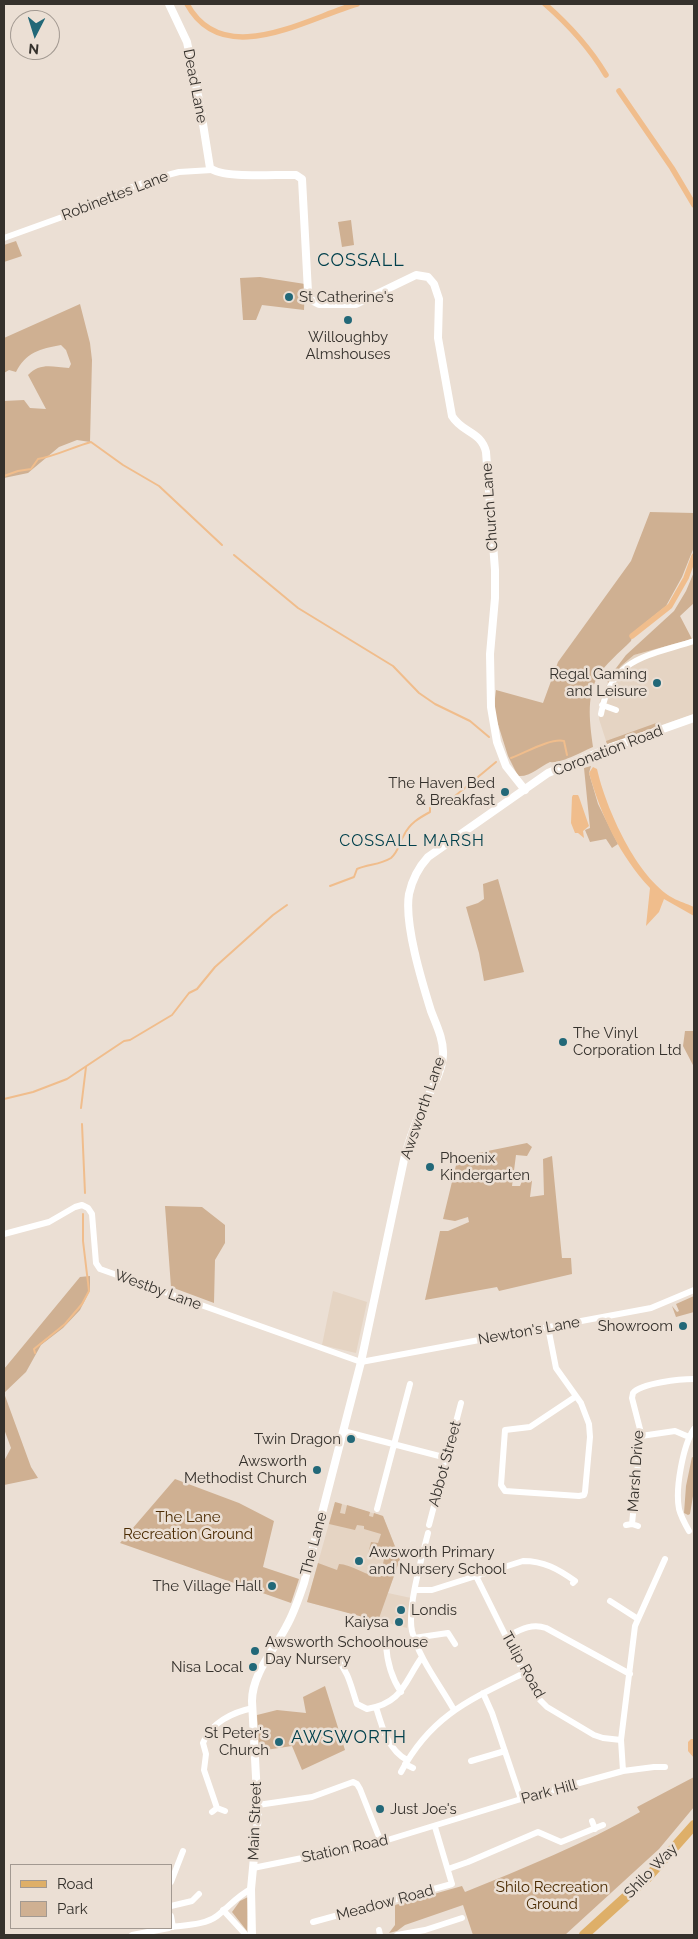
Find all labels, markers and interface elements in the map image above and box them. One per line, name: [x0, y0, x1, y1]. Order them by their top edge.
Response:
north arrow: [10, 10, 60, 60]
text: N: [28, 41, 40, 57]
street label: Dead Lane: [179, 47, 211, 125]
street label: Robinettes Lane: [59, 167, 171, 225]
district label: COSSALL: [316, 250, 406, 272]
place label: St Catherine's: [299, 288, 394, 306]
marker: St Catherine's: [283, 291, 295, 303]
marker: Willoughby Almshouses: [342, 314, 354, 326]
place label: Willoughby Almshouses: [305, 328, 391, 363]
street label: Church Lane: [478, 462, 502, 552]
place label: Regal Gaming and Leisure: [549, 665, 647, 700]
marker: Regal Gaming and Leisure: [651, 677, 663, 689]
street label: Coronation Road: [551, 722, 665, 780]
place label: The Haven Bed & Breakfast: [388, 774, 495, 809]
marker: The Haven Bed & Breakfast: [499, 786, 511, 798]
district label: COSSALL MARSH: [338, 831, 486, 851]
place label: The Vinyl Corporation Ltd: [573, 1024, 682, 1059]
marker: The Vinyl Corporation Ltd: [557, 1036, 569, 1048]
street label: Awsworth Lane: [397, 1055, 449, 1161]
place label: Phoenix Kindergarten: [440, 1149, 530, 1184]
marker: Phoenix Kindergarten: [424, 1161, 436, 1173]
street label: Westby Lane: [112, 1266, 204, 1314]
street label: Newton's Lane: [477, 1313, 581, 1349]
place label: Showroom: [598, 1317, 673, 1335]
marker: Showroom: [677, 1320, 689, 1332]
street label: Abbot Street: [425, 1419, 465, 1509]
street label: Marsh Drive: [624, 1429, 648, 1513]
place label: Twin Dragon: [254, 1430, 341, 1448]
marker: Twin Dragon: [345, 1433, 357, 1445]
place label: Awsworth Methodist Church: [184, 1452, 307, 1487]
marker: Awsworth Methodist Church: [311, 1464, 323, 1476]
park label: The Lane Recreation Ground: [123, 1508, 253, 1543]
street label: The Lane: [297, 1510, 331, 1578]
place label: Awsworth Primary and Nursery School: [369, 1543, 506, 1578]
marker: Awsworth Primary and Nursery School: [353, 1555, 365, 1567]
place label: The Village Hall: [152, 1577, 262, 1595]
marker: The Village Hall: [266, 1580, 278, 1592]
place label: Londis: [411, 1601, 457, 1619]
marker: Londis: [395, 1604, 407, 1616]
place label: Kaiysa: [345, 1613, 389, 1631]
marker: Kaiysa: [393, 1616, 405, 1628]
street label: Tulip Road: [497, 1629, 549, 1701]
place label: Awsworth Schoolhouse Day Nursery: [265, 1633, 428, 1668]
marker: Awsworth Schoolhouse Day Nursery: [249, 1645, 261, 1657]
place label: Nisa Local: [171, 1658, 243, 1676]
marker: Nisa Local: [247, 1661, 259, 1673]
place label: St Peter's Church: [204, 1724, 269, 1759]
district label: AWSWORTH: [290, 1727, 408, 1749]
marker: St Peter's Church: [273, 1736, 285, 1748]
street label: Park Hill: [519, 1776, 579, 1808]
street label: Main Street: [245, 1781, 265, 1861]
place label: Just Joe's: [390, 1800, 457, 1818]
marker: Just Joe's: [374, 1803, 386, 1815]
street label: Station Road: [300, 1831, 390, 1867]
street label: Shilo Way: [621, 1840, 681, 1902]
legend: [10, 1864, 172, 1929]
text: Road: [57, 1875, 93, 1893]
park label: Shilo Recreation Ground: [496, 1878, 608, 1913]
street label: Meadow Road: [334, 1881, 436, 1925]
text: Park: [57, 1900, 88, 1918]

